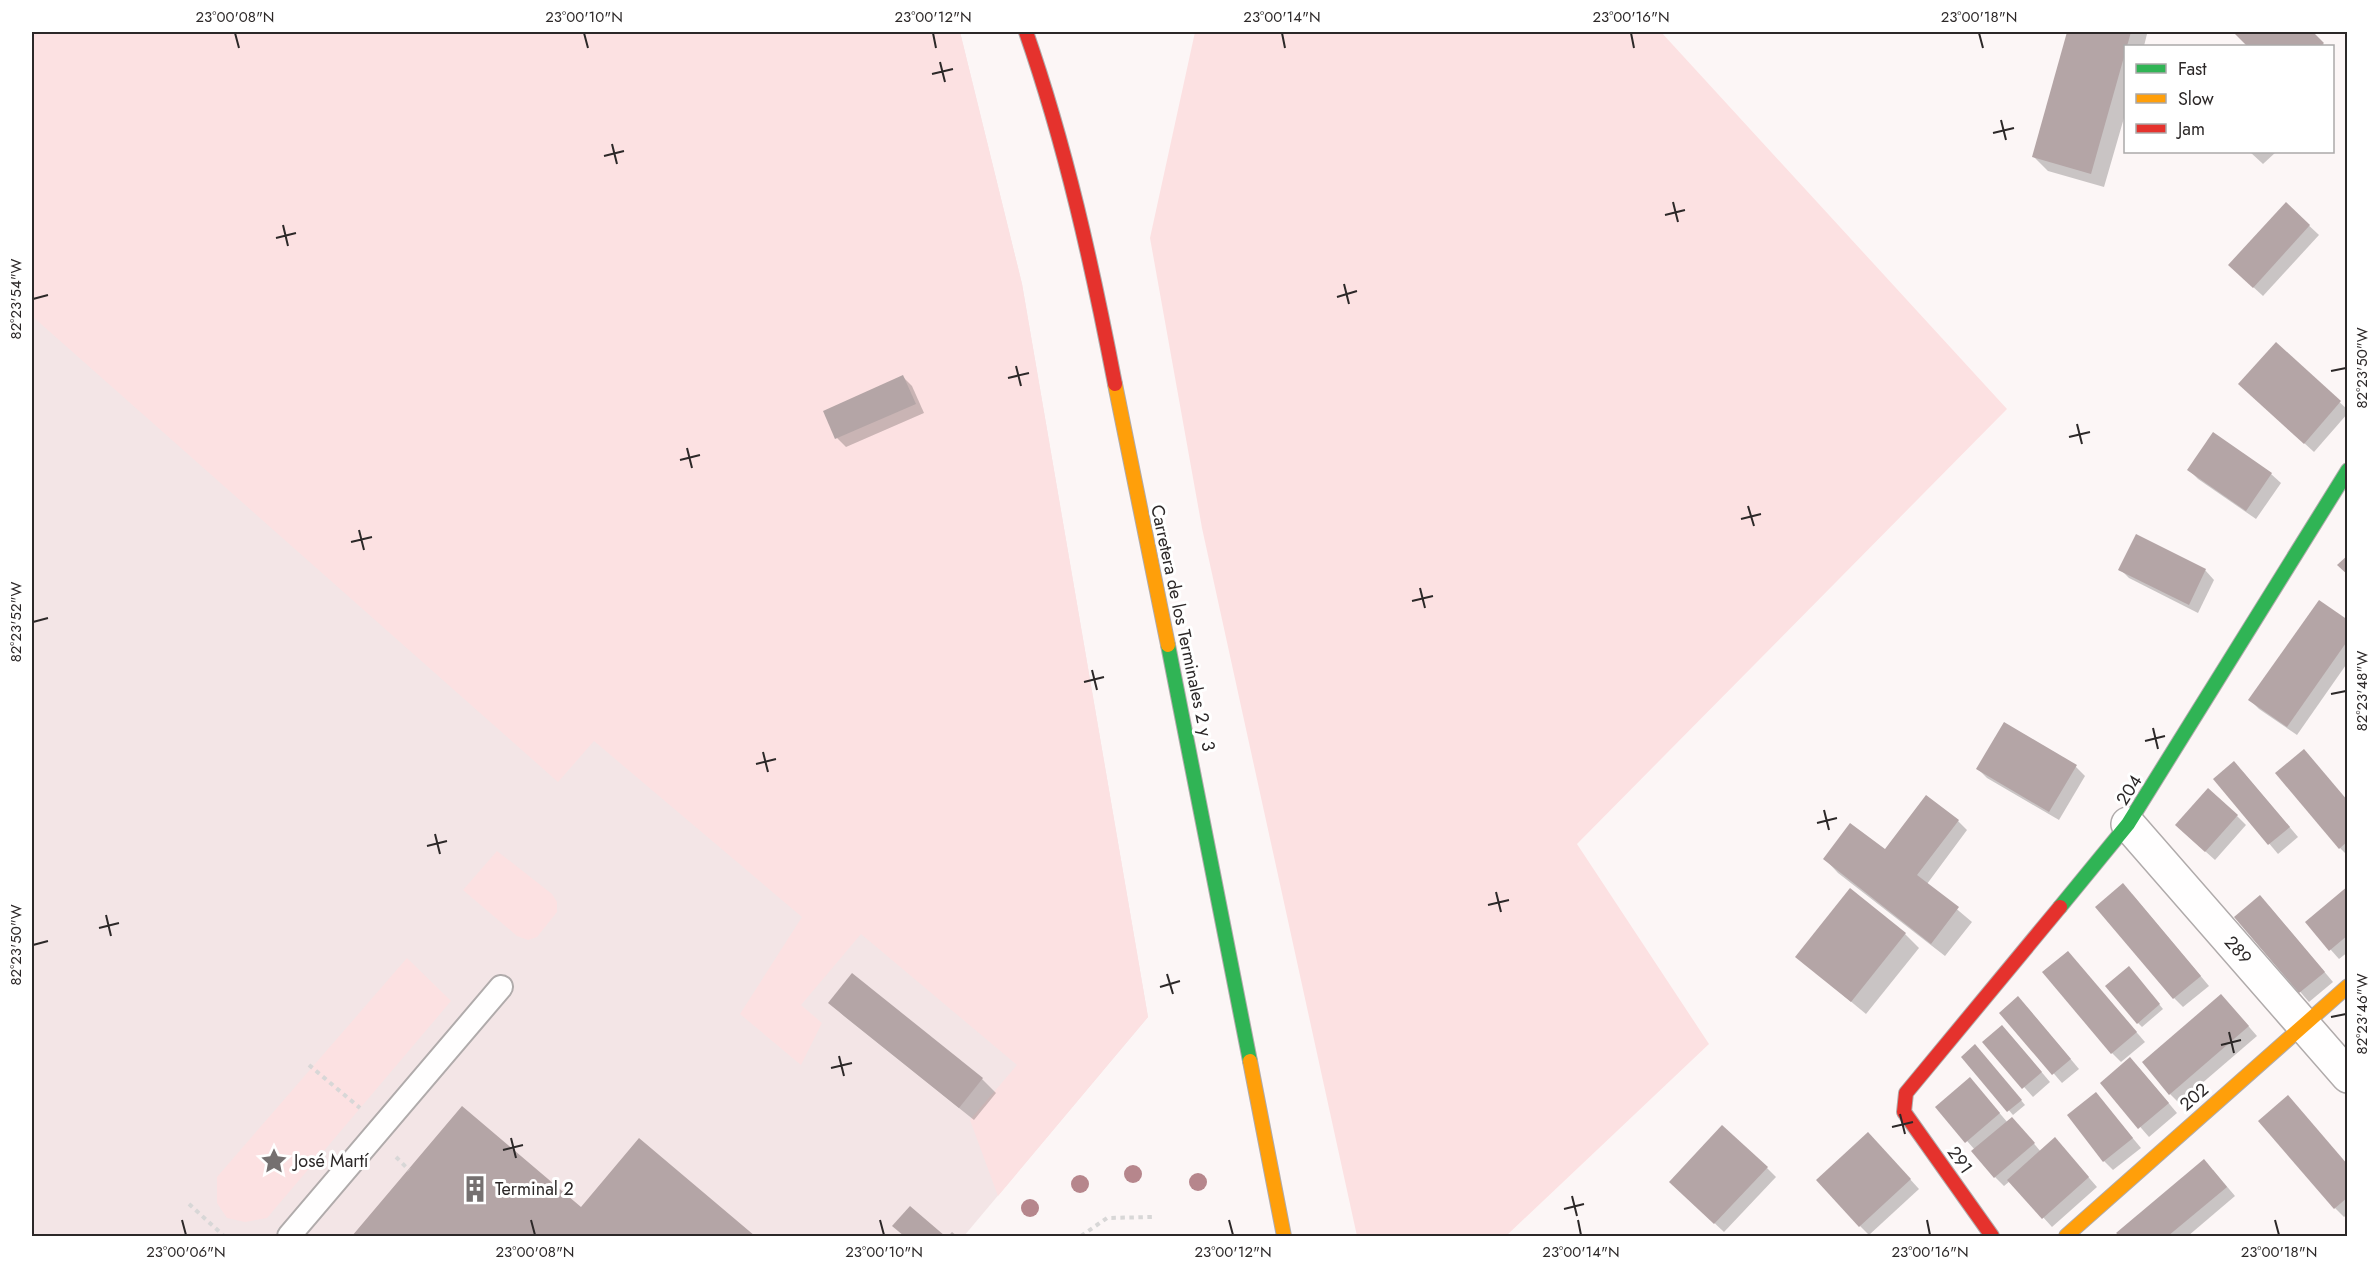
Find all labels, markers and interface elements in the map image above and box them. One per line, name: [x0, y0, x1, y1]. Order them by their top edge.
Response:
text: 23°00'08"N: [196, 6, 274, 28]
text: 23°00'10"N: [545, 6, 623, 28]
text: 23°00'12"N: [894, 6, 972, 28]
text: 23°00'14"N: [1243, 6, 1321, 28]
text: 23°00'16"N: [1592, 6, 1670, 28]
text: 23°00'18"N: [1941, 6, 2017, 28]
legend: [2124, 45, 2334, 153]
text: Fast: [2178, 56, 2207, 82]
text: Slow: [2178, 86, 2215, 112]
text: Jam: [2176, 116, 2205, 142]
text: 82°23'54"W: [5, 258, 27, 339]
text: 82°23'50"W: [2351, 327, 2373, 409]
street label: Carretera de los Terminales 2 y 3: [1144, 502, 1222, 754]
text: 82°23'52"W: [5, 581, 27, 662]
text: 82°23'48"W: [2351, 651, 2373, 731]
street label: 204: [2110, 770, 2148, 810]
text: 82°23'50"W: [5, 904, 27, 986]
street label: 289: [2218, 930, 2258, 970]
text: 82°23'46"W: [2351, 973, 2373, 1055]
street label: 202: [2174, 1077, 2214, 1117]
street label: 291: [1941, 1141, 1979, 1179]
place icon: José Martí: [259, 1146, 289, 1176]
place label: José Martí: [292, 1148, 370, 1174]
building icon: Terminal 2: [460, 1174, 490, 1204]
place label: Terminal 2: [495, 1176, 574, 1202]
text: 23°00'06"N: [146, 1241, 226, 1263]
text: 23°00'08"N: [496, 1241, 574, 1263]
text: 23°00'10"N: [845, 1241, 923, 1263]
text: 23°00'12"N: [1194, 1241, 1272, 1263]
text: 23°00'14"N: [1542, 1241, 1620, 1263]
text: 23°00'16"N: [1891, 1241, 1969, 1263]
text: 23°00'18"N: [2241, 1241, 2317, 1263]

